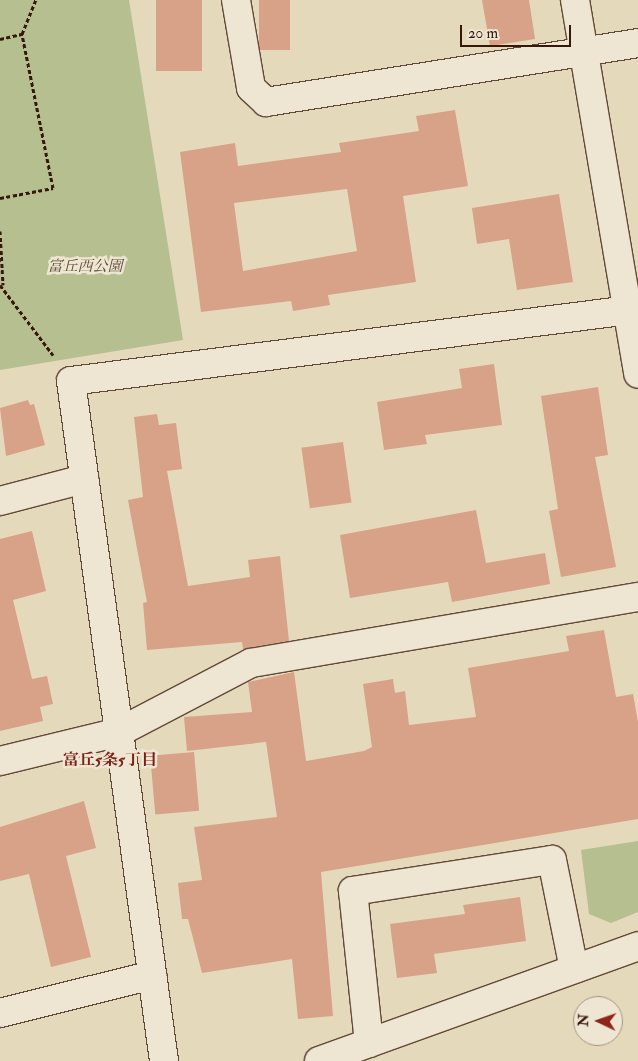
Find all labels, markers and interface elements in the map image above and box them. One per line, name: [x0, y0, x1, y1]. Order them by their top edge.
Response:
scale bar: [463, 15, 574, 47]
text: 20 m: [468, 24, 498, 43]
park label: 富丘西公園: [48, 258, 122, 276]
district label: 富丘5条5丁目: [63, 750, 157, 770]
north arrow: [573, 996, 623, 1046]
text: N: [575, 1014, 592, 1027]

